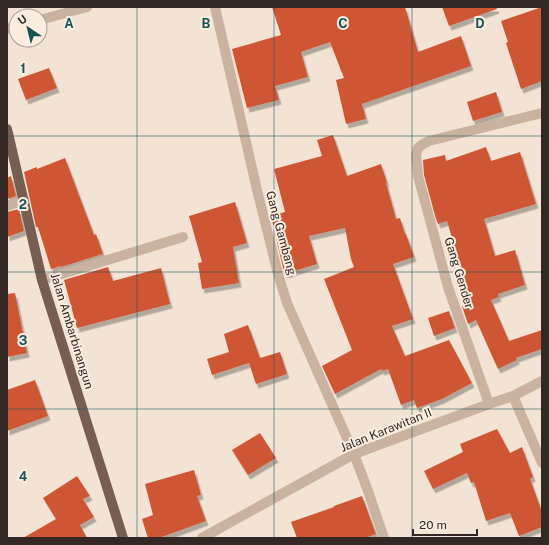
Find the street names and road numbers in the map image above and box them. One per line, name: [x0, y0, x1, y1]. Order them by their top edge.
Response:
street label: Gang Gambang: [263, 189, 299, 277]
street label: Gang Gender: [441, 236, 477, 311]
street label: Jalan Ambarbinangun: [48, 271, 96, 391]
street label: Jalan Karawitan II: [338, 405, 434, 455]

